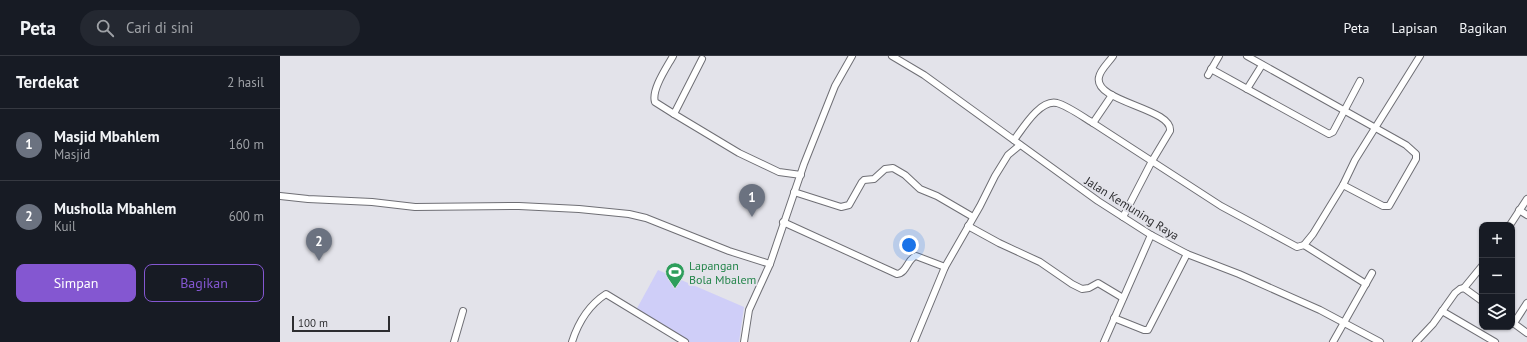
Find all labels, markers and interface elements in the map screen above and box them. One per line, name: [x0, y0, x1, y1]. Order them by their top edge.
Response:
search box: [80, 10, 360, 46]
text: Peta: [20, 16, 56, 40]
icon: search: [94, 17, 116, 39]
text: Cari di sini: [126, 18, 193, 37]
text: Peta: [1343, 19, 1370, 37]
text: Lapisan: [1392, 19, 1437, 37]
text: Bagikan: [1459, 19, 1507, 37]
text: Terdekat: [16, 71, 79, 93]
text: 2 hasil: [227, 74, 264, 91]
text: Masjid Mbahlem: [54, 127, 159, 146]
text: 1: [25, 136, 33, 153]
text: 160 m: [229, 136, 264, 153]
text: Masjid: [54, 146, 90, 163]
street label: Jalan Kemuning Raya: [1081, 172, 1182, 243]
pin: 1: [739, 184, 765, 217]
text: Musholla Mbahlem: [54, 199, 176, 218]
text: 2: [25, 208, 33, 225]
text: 600 m: [229, 208, 264, 225]
text: Kuil: [54, 218, 76, 235]
map controls: [1479, 222, 1515, 330]
button: +: [1479, 222, 1515, 258]
pin: 2: [306, 228, 332, 261]
your location: [899, 235, 919, 255]
place label: Lapangan Bola Mbalem: [689, 258, 756, 287]
button: −: [1479, 258, 1515, 294]
sports icon: Lapangan Bola Mbalem: [664, 261, 686, 289]
button: Simpan: [16, 264, 136, 302]
button: Bagikan: [144, 264, 264, 302]
button: layers: [1479, 294, 1515, 330]
scale bar: [292, 314, 390, 333]
text: 100 m: [298, 316, 328, 330]

